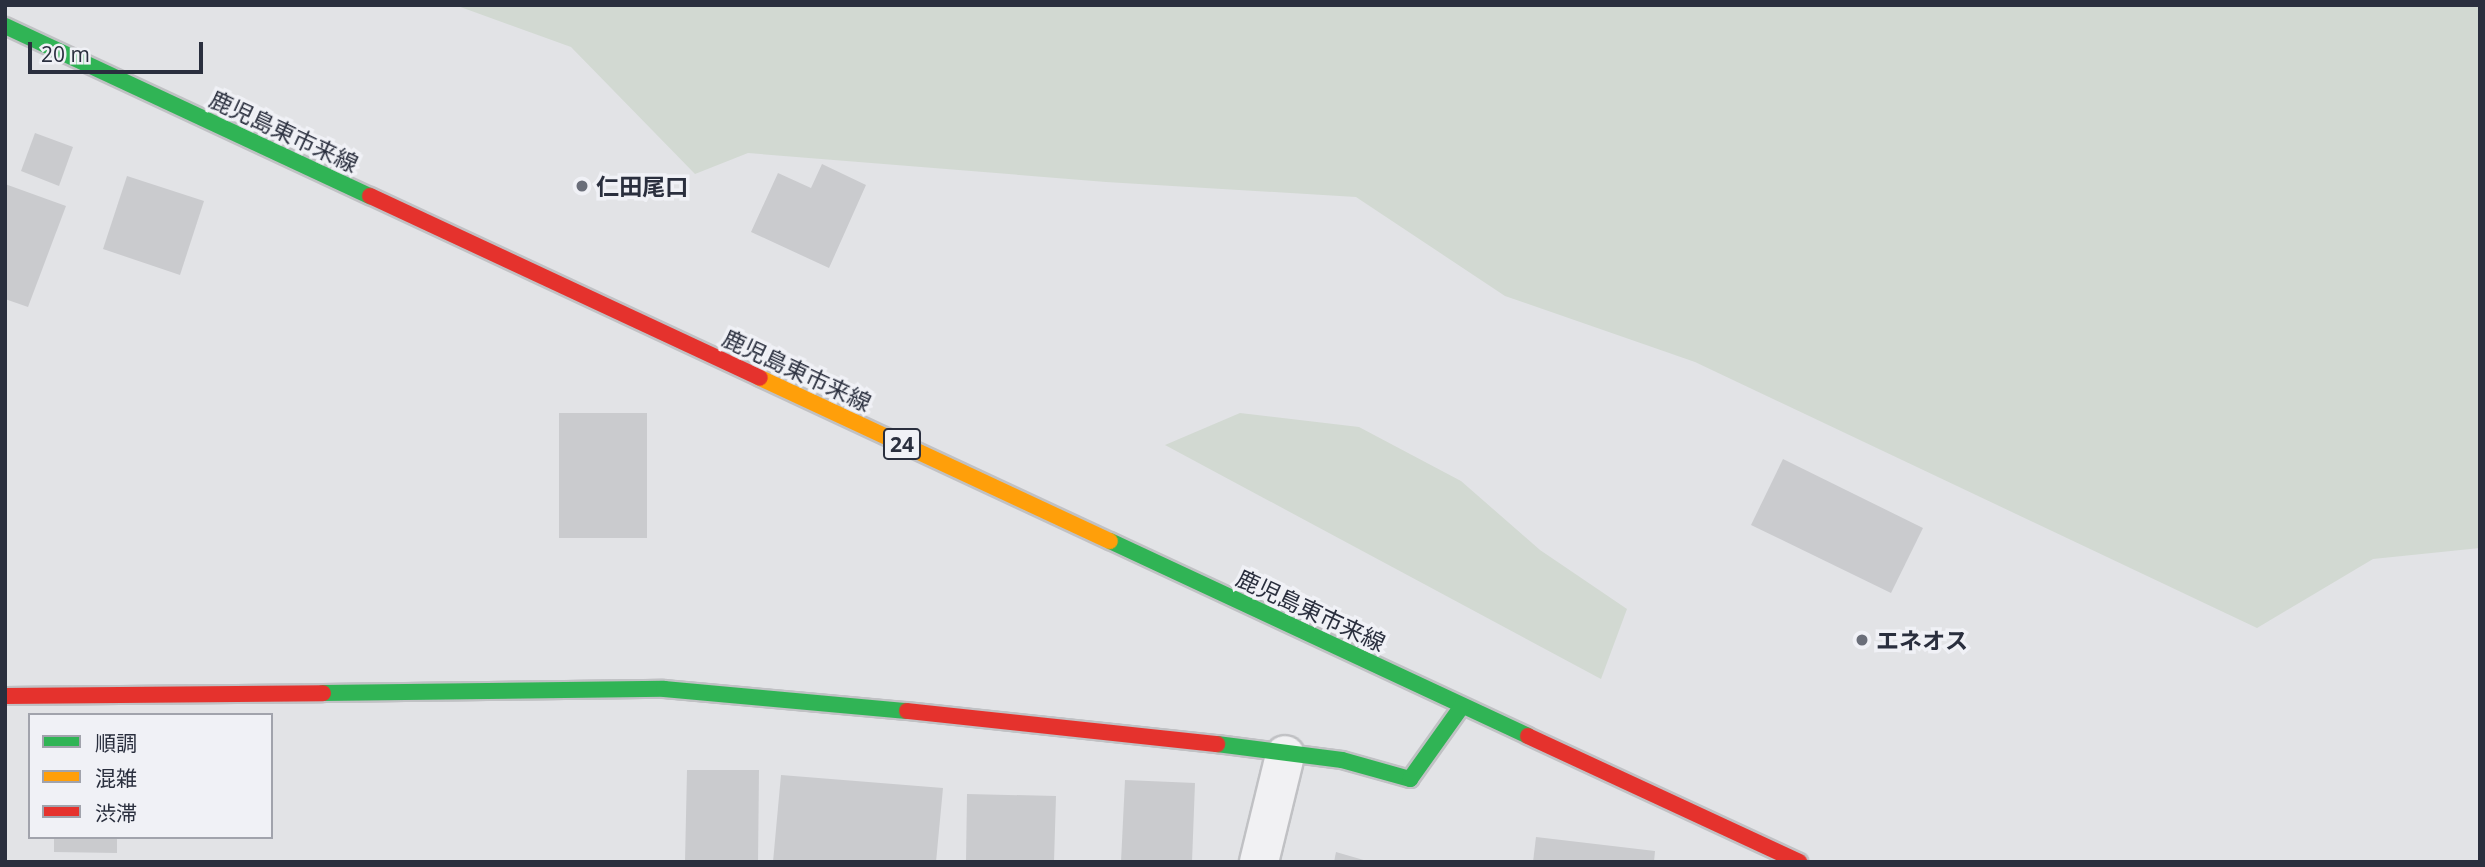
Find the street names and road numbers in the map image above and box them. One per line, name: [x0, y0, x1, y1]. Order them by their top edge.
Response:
street label: 鹿児島東市来線: [205, 84, 363, 178]
street label: 鹿児島東市来線: [718, 323, 876, 417]
road number: 24: [883, 426, 921, 462]
street label: 鹿児島東市来線: [1232, 563, 1390, 657]

